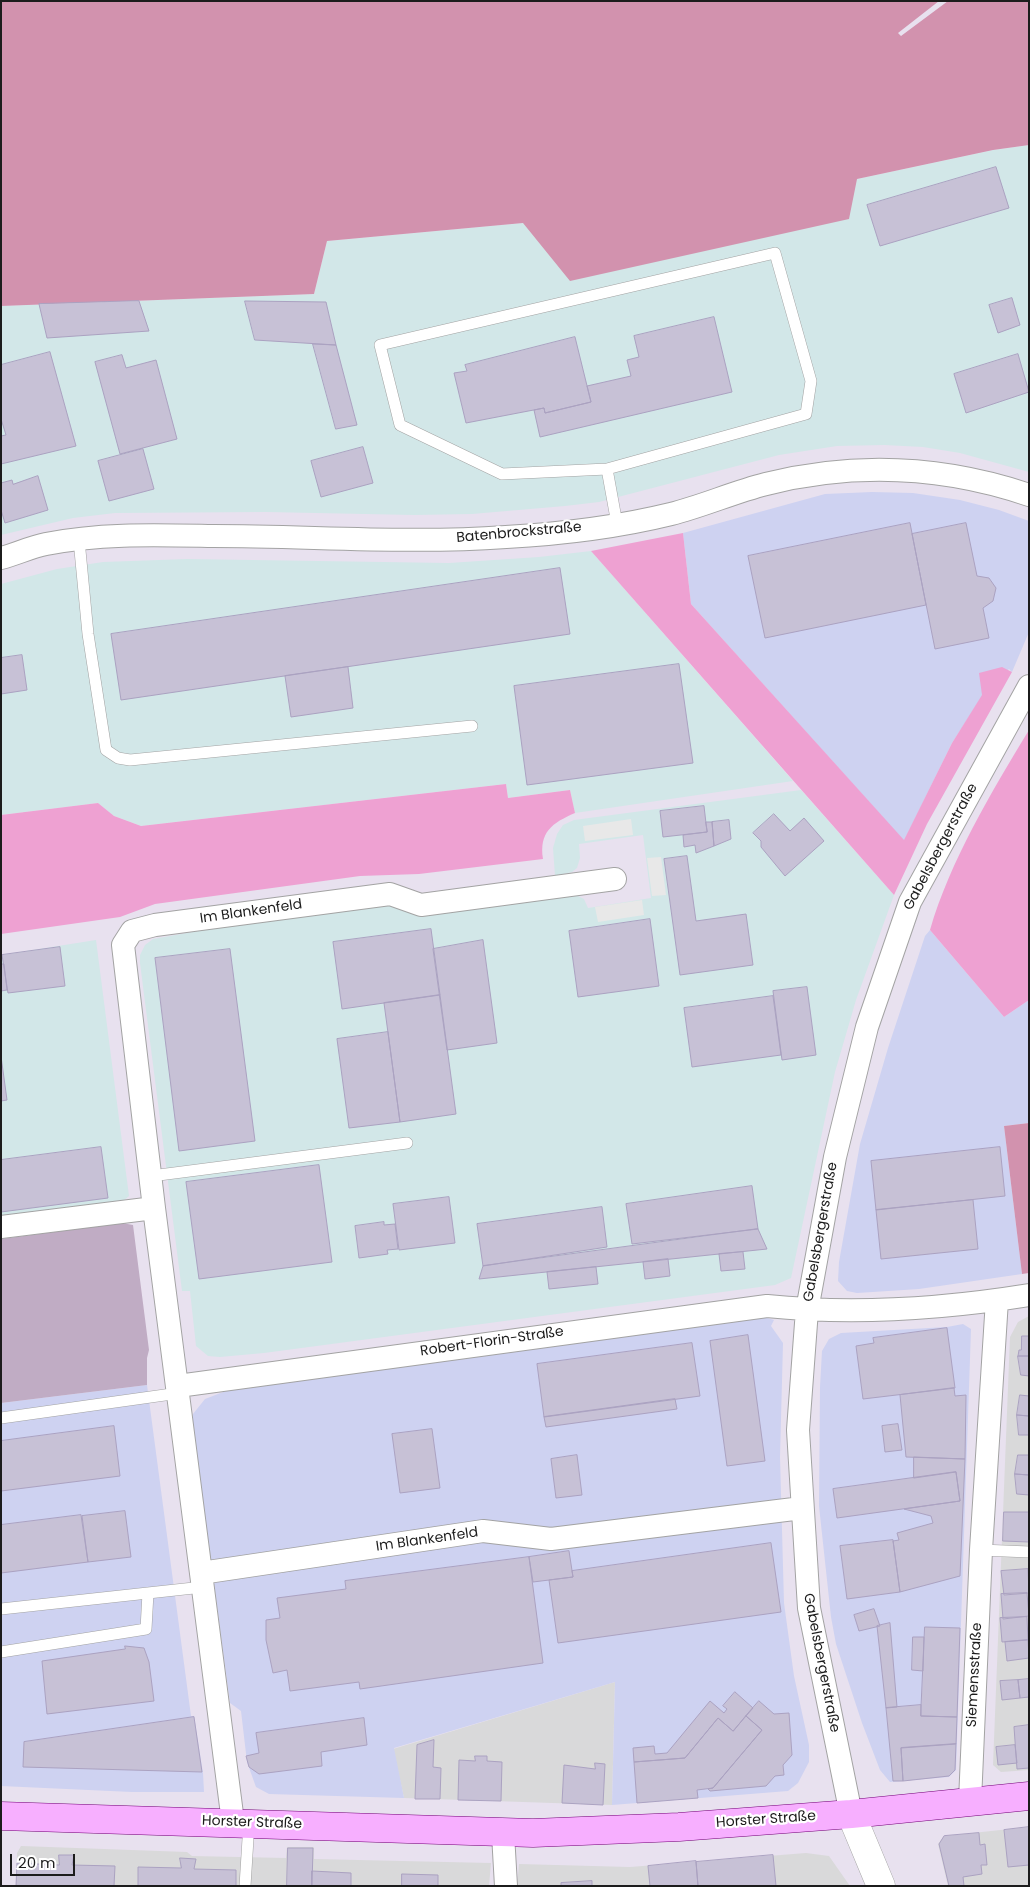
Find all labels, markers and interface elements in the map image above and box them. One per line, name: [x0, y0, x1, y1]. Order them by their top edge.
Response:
street label: Batenbrockstraße: [456, 519, 582, 547]
street label: Gabelsbergerstraße: [900, 781, 982, 913]
street label: Im Blankenfeld: [199, 897, 303, 927]
street label: Gabelsbergerstraße: [800, 1161, 842, 1303]
street label: Robert-Florin-Straße: [419, 1324, 565, 1360]
street label: Im Blankenfeld: [375, 1525, 479, 1555]
street label: Gabelsbergerstraße: [799, 1592, 843, 1734]
street label: Siemensstraße: [964, 1622, 986, 1728]
street label: Horster Straße: [715, 1808, 817, 1832]
street label: Horster Straße: [202, 1813, 302, 1833]
scale bar: [12, 1844, 78, 1876]
text: 20 m: [18, 1852, 56, 1873]

